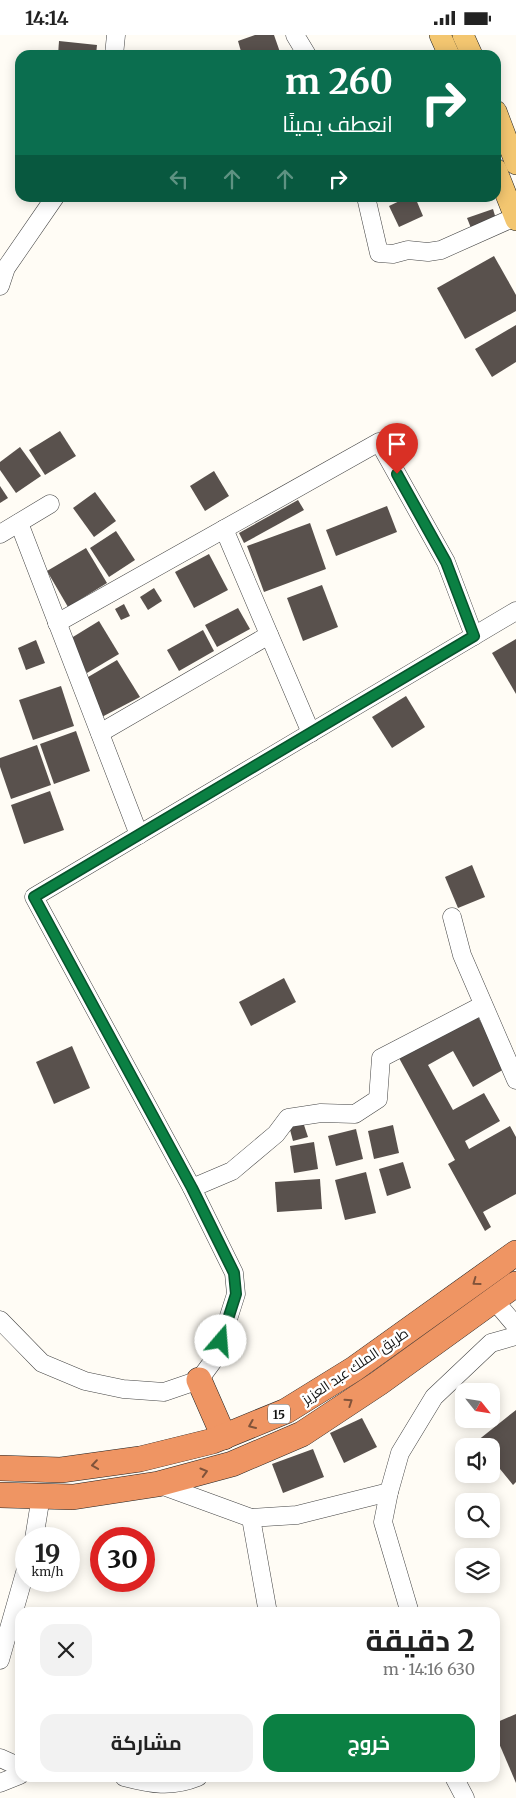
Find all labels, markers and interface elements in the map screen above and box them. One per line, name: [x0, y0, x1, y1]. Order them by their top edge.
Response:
text: 14:14: [25, 6, 68, 30]
text: 260 m: [285, 60, 393, 104]
icon: right: [411, 70, 476, 135]
text: انعطف يمينًا: [282, 110, 393, 138]
icon: left: [165, 165, 193, 193]
icon: ahead: [218, 165, 246, 193]
icon: ahead: [271, 165, 299, 193]
icon: right: [324, 165, 352, 193]
pin: [376, 423, 418, 474]
icon: arrive: [383, 430, 411, 458]
one-way arrow: [472, 1276, 482, 1285]
position arrow: [194, 1314, 246, 1366]
street label: طريق الملك عبد العزيز: [298, 1324, 412, 1409]
north arrow: [455, 1383, 500, 1427]
map controls: [455, 1383, 500, 1593]
one-way arrow: [344, 1399, 353, 1409]
road number: 15: [268, 1405, 290, 1423]
one-way arrow: [248, 1419, 257, 1430]
button: sound: [455, 1438, 500, 1483]
one-way arrow: [90, 1460, 99, 1470]
one-way arrow: [199, 1467, 207, 1477]
button: search: [455, 1493, 500, 1538]
speed limit sign: 30: [90, 1527, 155, 1592]
text: 19: [35, 1537, 60, 1569]
button: layers: [455, 1548, 500, 1593]
text: km/h: [32, 1564, 63, 1579]
text: 2 دقيقة: [365, 1621, 475, 1659]
button: close: [40, 1624, 92, 1676]
text: 630 m · 14:16: [383, 1659, 475, 1679]
button: مشاركة: [40, 1714, 253, 1772]
button: خروج: [263, 1714, 475, 1772]

